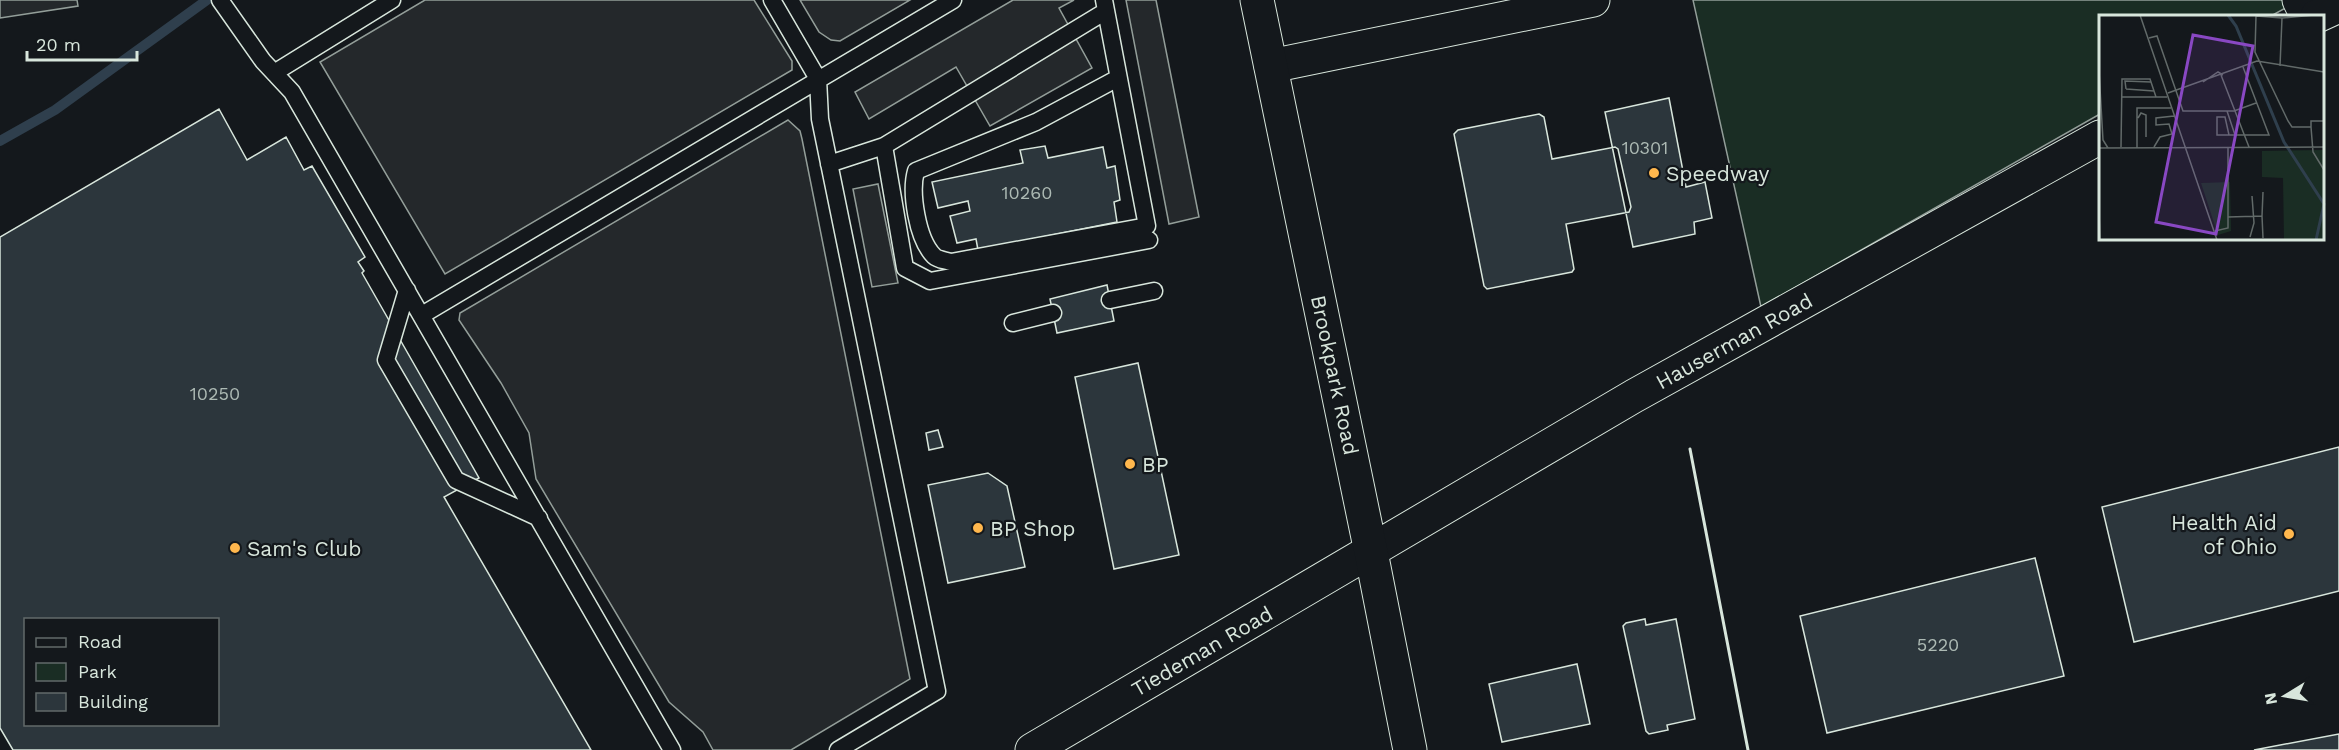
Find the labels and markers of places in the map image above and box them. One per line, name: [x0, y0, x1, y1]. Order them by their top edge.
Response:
place label: Speedway: [1666, 161, 1770, 186]
marker: Speedway: [1647, 166, 1661, 180]
place label: BP: [1142, 452, 1169, 477]
marker: BP: [1123, 457, 1137, 471]
place label: Health Aid of Ohio: [2171, 510, 2277, 559]
place label: BP Shop: [990, 516, 1075, 541]
marker: BP Shop: [971, 521, 985, 535]
marker: Health Aid of Ohio: [2282, 527, 2296, 541]
place label: Sam's Club: [247, 536, 361, 561]
marker: Sam's Club: [228, 541, 242, 555]

